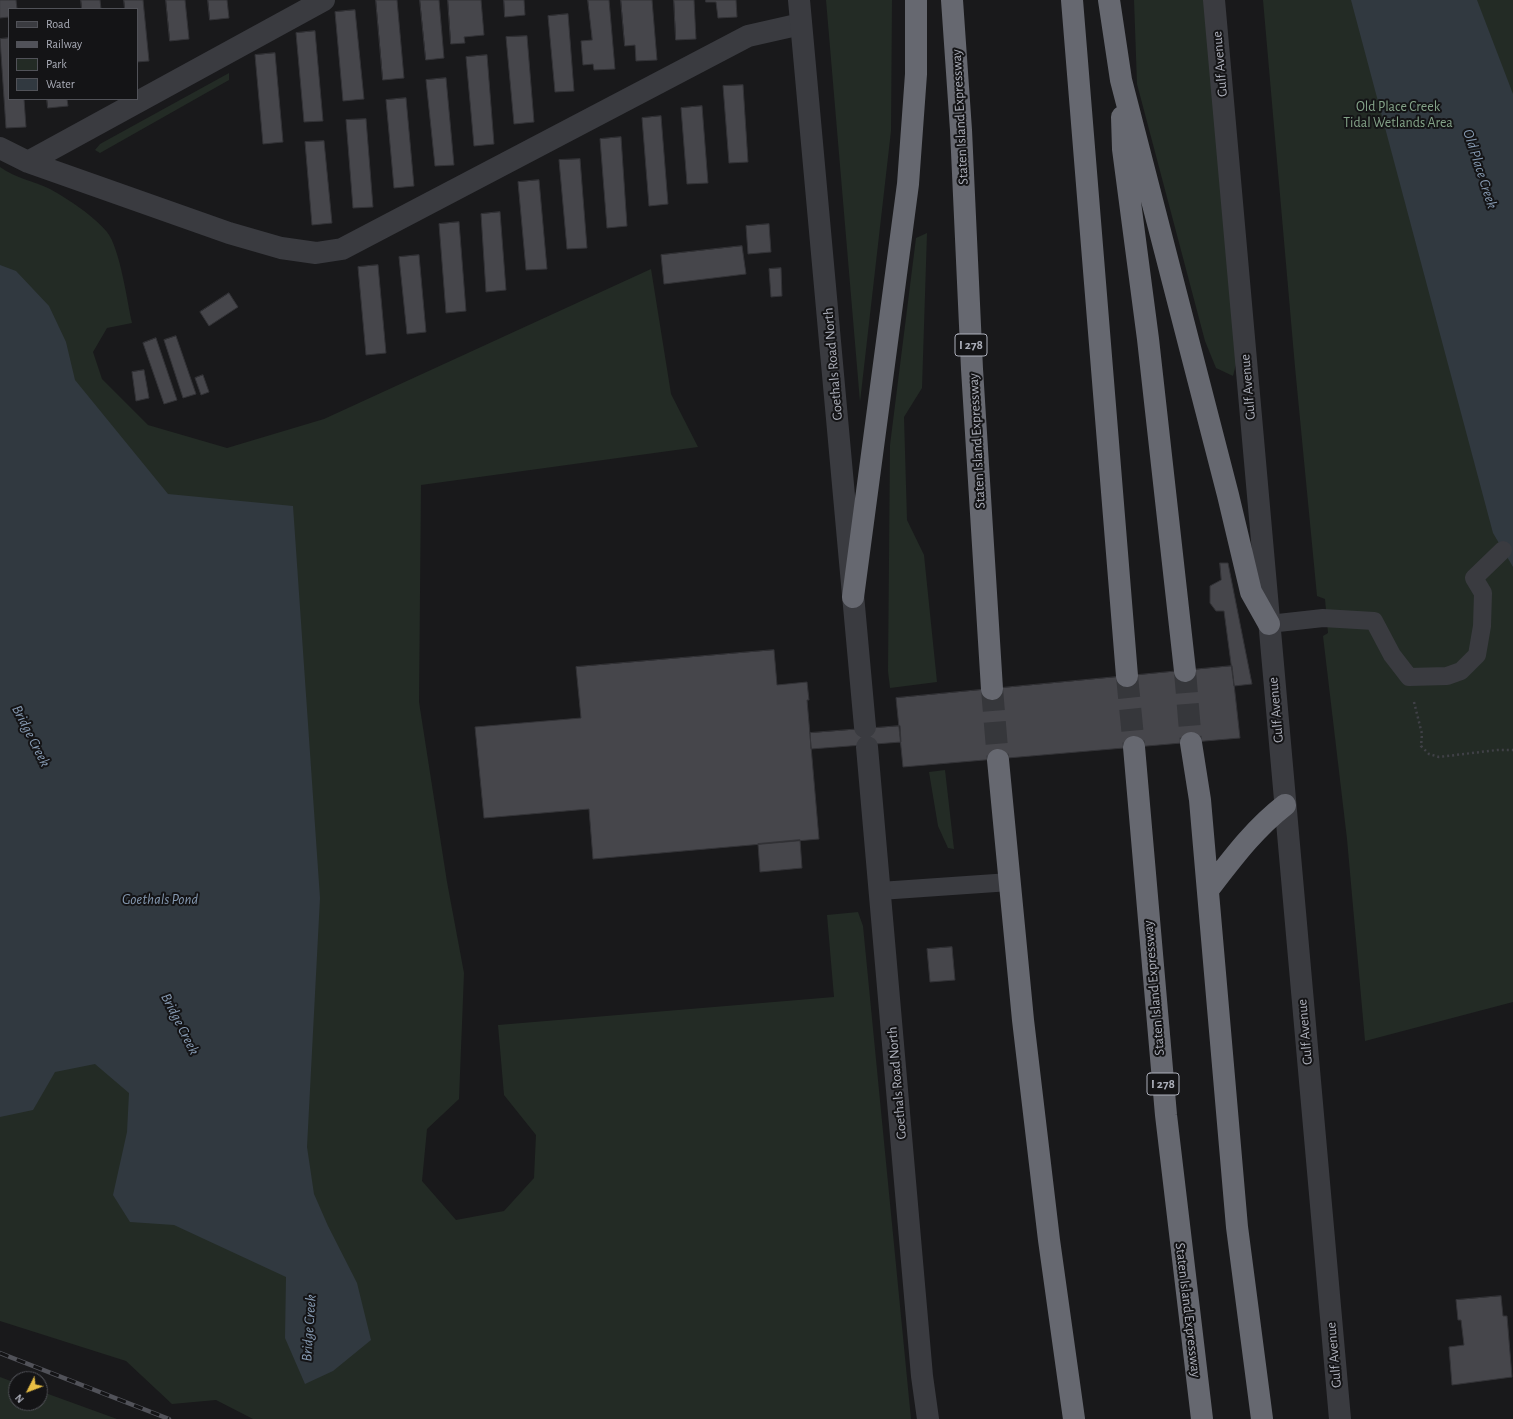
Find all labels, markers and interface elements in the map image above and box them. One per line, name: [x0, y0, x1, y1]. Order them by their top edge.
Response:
legend: [8, 8, 138, 100]
text: Road: [46, 18, 70, 30]
street label: Gulf Avenue: [1209, 30, 1231, 98]
text: Railway: [46, 38, 82, 50]
street label: Staten Island Expressway: [948, 49, 972, 185]
text: Park: [46, 58, 67, 70]
text: Water: [46, 78, 75, 90]
park label: Old Place Creek Tidal Wetlands Area: [1343, 99, 1453, 132]
water label: Old Place Creek: [1459, 127, 1501, 211]
street label: Goethals Road North: [820, 307, 846, 421]
road number: I 278: [955, 334, 987, 356]
street label: Gulf Avenue: [1237, 353, 1259, 421]
street label: Staten Island Expressway: [965, 373, 989, 509]
street label: Gulf Avenue: [1265, 676, 1287, 744]
water label: Bridge Creek: [8, 702, 54, 770]
water label: Goethals Pond: [122, 890, 198, 908]
street label: Staten Island Expressway: [1140, 920, 1168, 1056]
water label: Bridge Creek: [157, 990, 203, 1058]
street label: Gulf Avenue: [1294, 998, 1316, 1066]
street label: Goethals Road North: [884, 1026, 910, 1140]
road number: I 278: [1147, 1073, 1179, 1095]
street label: Staten Island Expressway: [1171, 1242, 1205, 1378]
water label: Bridge Creek: [298, 1294, 320, 1362]
street label: Gulf Avenue: [1323, 1321, 1345, 1389]
north arrow: [8, 1371, 48, 1411]
text: N: [13, 1392, 26, 1405]

